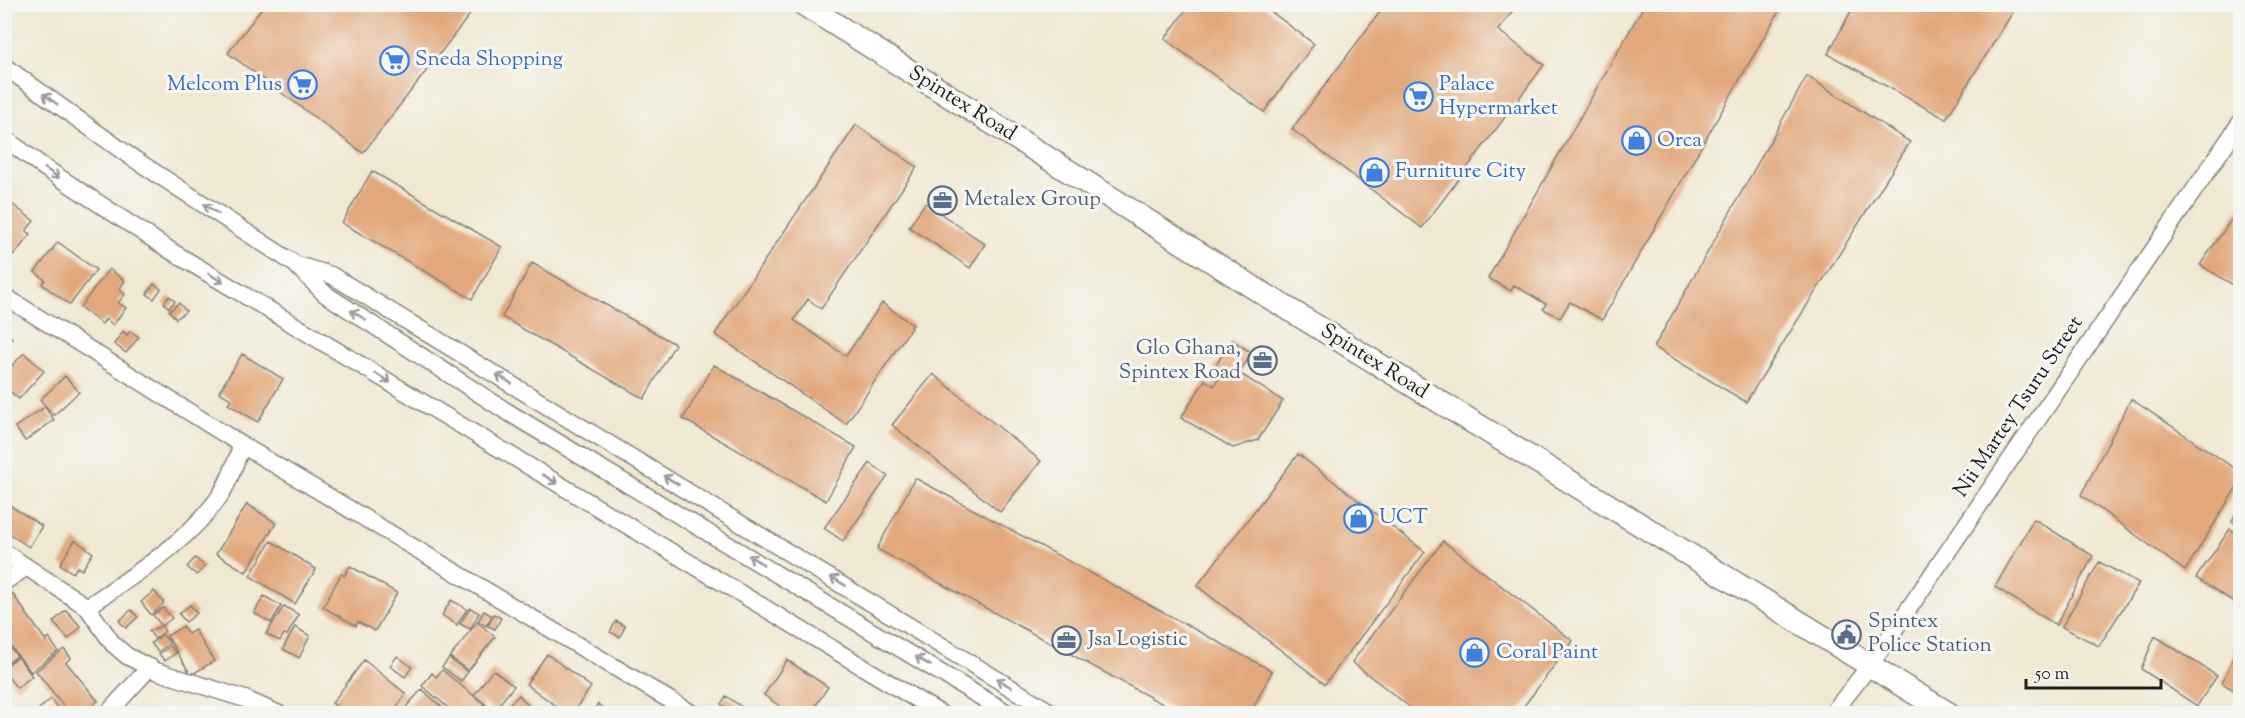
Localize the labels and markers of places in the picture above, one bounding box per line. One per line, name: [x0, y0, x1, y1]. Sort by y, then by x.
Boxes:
supermarket icon: Sneda Shopping: [378, 44, 410, 76]
place label: Sneda Shopping: [415, 45, 563, 75]
supermarket icon: Melcom Plus: [287, 69, 319, 101]
place label: Melcom Plus: [167, 70, 282, 100]
place label: Palace Hypermarket: [1439, 70, 1558, 124]
supermarket icon: Palace Hypermarket: [1402, 81, 1434, 113]
shop icon: Orca: [1620, 125, 1652, 157]
place label: Orca: [1657, 126, 1702, 156]
shop icon: Furniture City: [1358, 156, 1390, 188]
place label: Furniture City: [1395, 157, 1527, 187]
office icon: Metalex Group: [927, 184, 959, 216]
place label: Metalex Group: [964, 185, 1101, 215]
place label: Glo Ghana, Spintex Road: [1119, 334, 1241, 388]
office icon: Glo Ghana, Spintex Road: [1246, 345, 1278, 377]
shop icon: UCT: [1342, 502, 1374, 534]
place label: UCT: [1379, 503, 1428, 533]
place label: Spintex Police Station: [1868, 607, 1992, 661]
public building icon: Spintex Police Station: [1831, 618, 1863, 650]
office icon: Jsa Logistic: [1051, 624, 1083, 656]
place label: Jsa Logistic: [1087, 625, 1188, 655]
shop icon: Coral Paint: [1459, 637, 1491, 669]
place label: Coral Paint: [1496, 638, 1598, 668]

